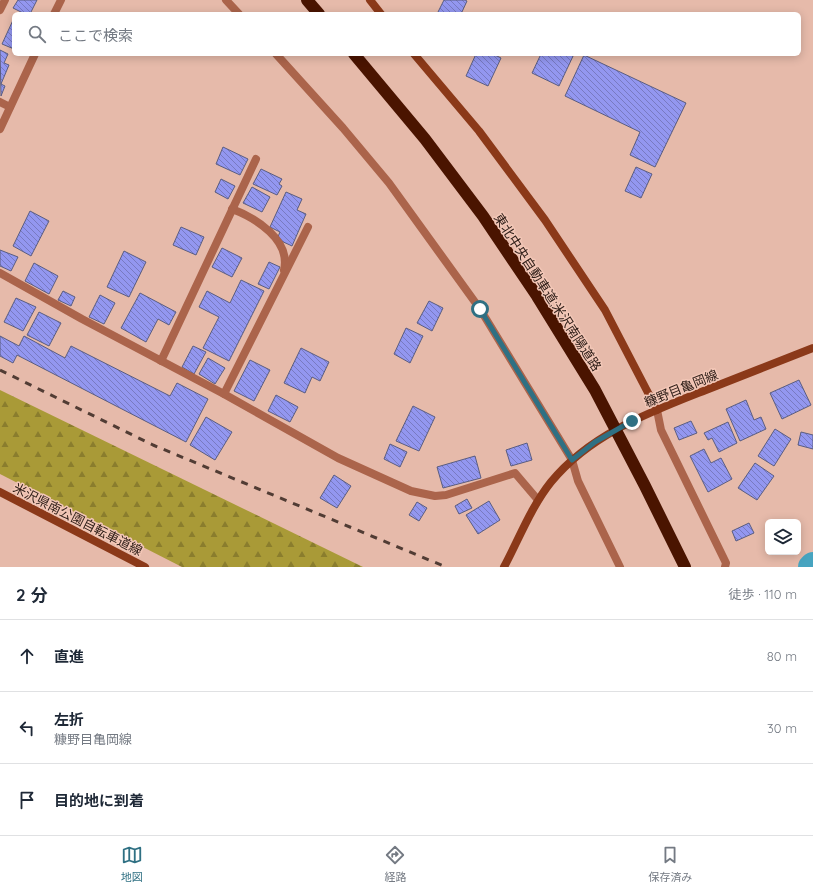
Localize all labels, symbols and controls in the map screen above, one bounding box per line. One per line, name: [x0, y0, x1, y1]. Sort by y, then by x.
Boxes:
search box: [12, 12, 801, 56]
icon: search: [26, 23, 48, 45]
text: ここで検索: [58, 26, 133, 45]
street label: 東北中央自動車道;米沢南陽道路: [491, 210, 605, 374]
route start: [471, 300, 489, 318]
street label: 糠野目亀岡線: [642, 366, 720, 410]
route end: [623, 412, 641, 430]
street label: 米沢県南公園自転車道線: [11, 479, 145, 559]
map controls: [765, 519, 801, 555]
button: layers: [765, 519, 801, 555]
text: 2 分: [16, 584, 47, 605]
text: 徒歩 · 110 m: [729, 586, 797, 602]
icon: ahead: [16, 645, 38, 667]
text: 直進: [54, 647, 84, 666]
text: 80 m: [767, 648, 797, 664]
text: 左折: [54, 710, 84, 729]
icon: left: [16, 717, 38, 739]
text: 30 m: [767, 720, 797, 736]
text: 糠野目亀岡線: [54, 731, 132, 747]
icon: arrive: [16, 789, 38, 811]
text: 目的地に到着: [54, 791, 144, 810]
tab: 地図: [121, 844, 143, 884]
tab: 経路: [384, 844, 406, 884]
tab: 保存済み: [648, 844, 692, 884]

